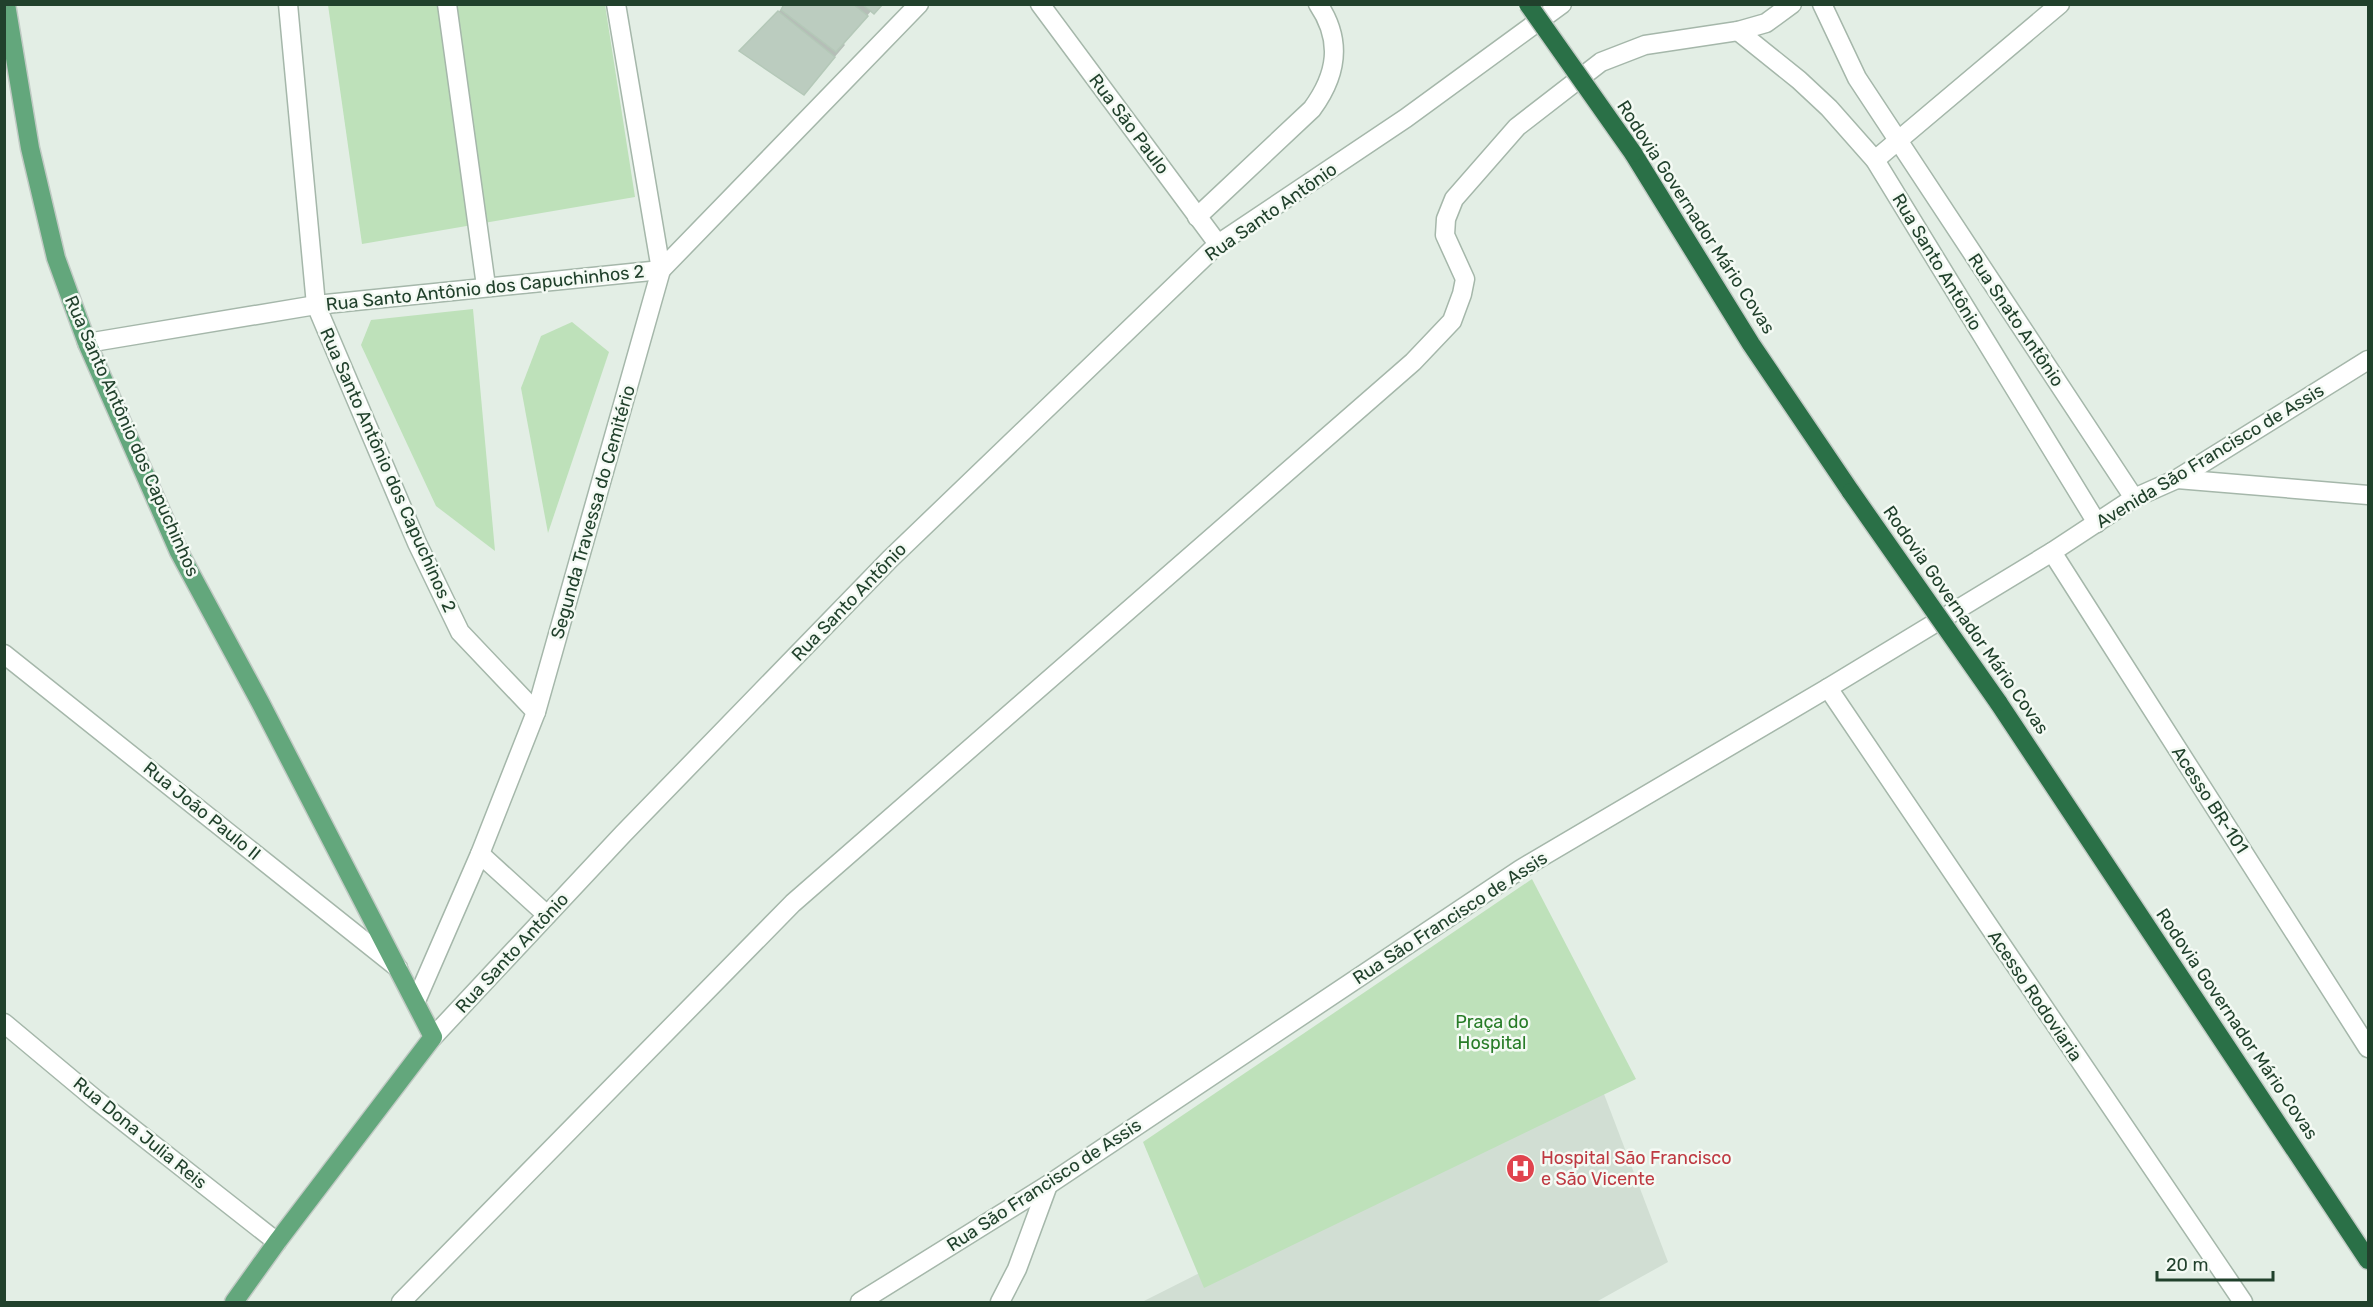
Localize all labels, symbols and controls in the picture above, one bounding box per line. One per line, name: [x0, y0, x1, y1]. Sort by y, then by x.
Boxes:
street label: Rua São Paulo: [1084, 70, 1174, 178]
street label: Rodovia Governador Mário Covas: [1612, 96, 1780, 338]
street label: Rua Santo Antônio: [1201, 158, 1341, 266]
street label: Rua Santo Antônio: [1887, 189, 1987, 335]
street label: Rua Snato Antônio: [1963, 249, 2069, 391]
street label: Rua Santo Antônio dos Capuchinhos 2: [325, 260, 645, 316]
street label: Rua Santo Antônio dos Capuchinhos: [60, 292, 204, 580]
street label: Rua Santo Antônio dos Capuchinos 2: [315, 324, 461, 616]
street label: Avenida São Francisco de Assis: [2092, 379, 2328, 533]
street label: Segunda Travessa do Cemitério: [546, 383, 640, 641]
street label: Rodovia Governador Mário Covas: [1878, 502, 2054, 738]
street label: Rua Santo Antônio: [787, 538, 911, 666]
street label: Acesso BR-101: [2167, 742, 2253, 858]
street label: Rua João Paulo II: [139, 757, 265, 865]
street label: Rua São Francisco de Assis: [1349, 847, 1551, 989]
street label: Rua Santo Antônio: [451, 888, 573, 1018]
street label: Rodovia Governador Mário Covas: [2151, 904, 2323, 1144]
street label: Acesso Rodoviaria: [1983, 926, 2087, 1066]
park label: Praça do Hospital: [1455, 1011, 1529, 1054]
street label: Rua Dona Julia Reis: [69, 1072, 211, 1194]
street label: Rua São Francisco de Assis: [943, 1114, 1145, 1256]
place label: Hospital São Francisco e São Vicente: [1541, 1147, 1732, 1190]
hospital icon: Hospital São Francisco e São Vicente: [1504, 1152, 1536, 1184]
scale bar: [2157, 1244, 2272, 1282]
text: 20 m: [2166, 1254, 2208, 1276]

